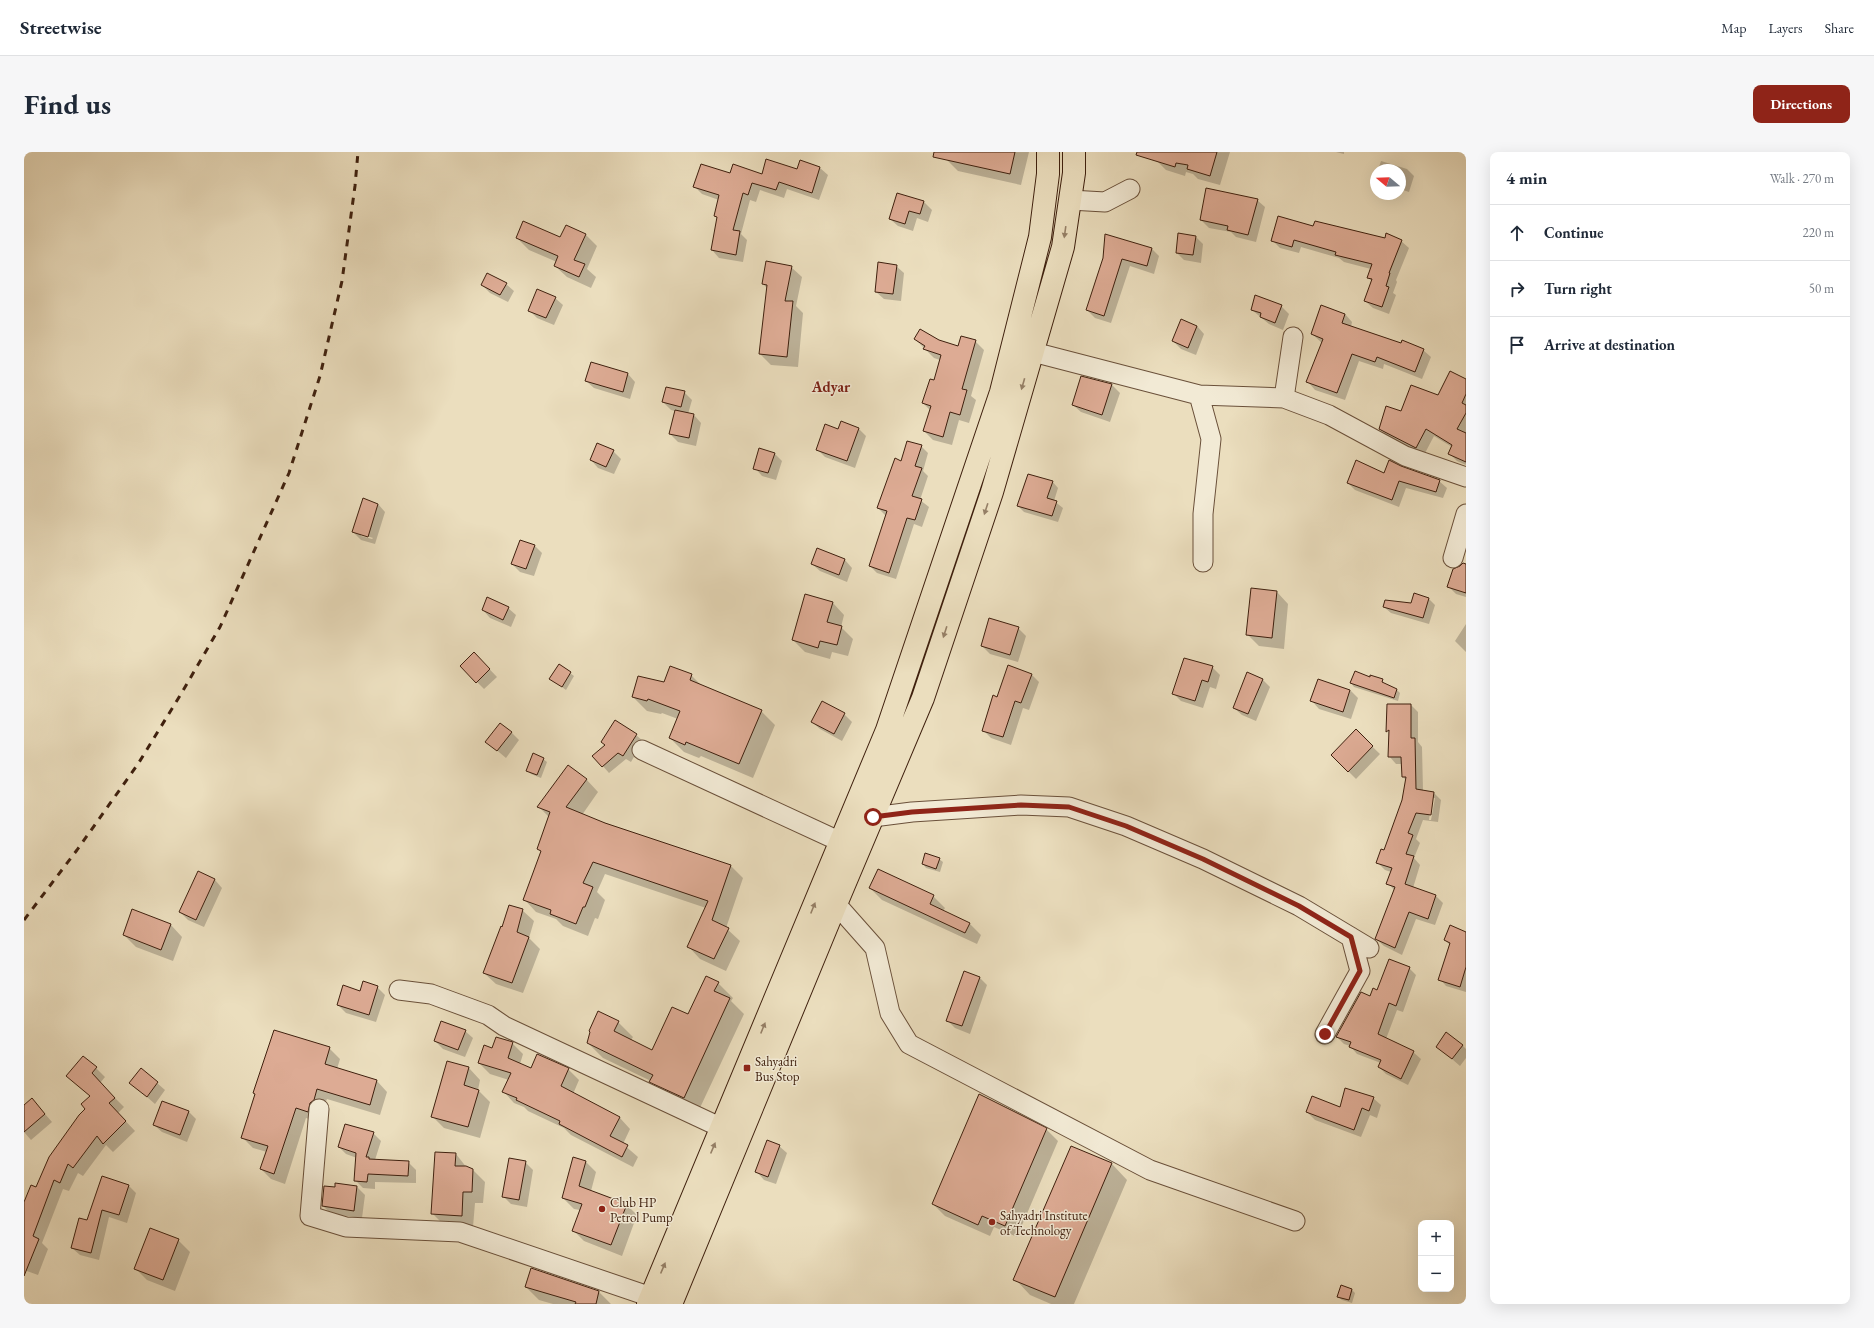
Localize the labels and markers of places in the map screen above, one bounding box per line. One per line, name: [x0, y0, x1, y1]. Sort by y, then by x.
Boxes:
place label: Sahyadri Bus Stop: [755, 1053, 800, 1085]
marker: Sahyadri Bus Stop: [742, 1063, 752, 1073]
place label: Club HP Petrol Pump: [610, 1194, 673, 1226]
marker: Club HP Petrol Pump: [597, 1204, 607, 1214]
place label: Sahyadri Institute of Technology: [1000, 1207, 1088, 1239]
marker: Sahyadri Institute of Technology: [987, 1217, 997, 1227]

